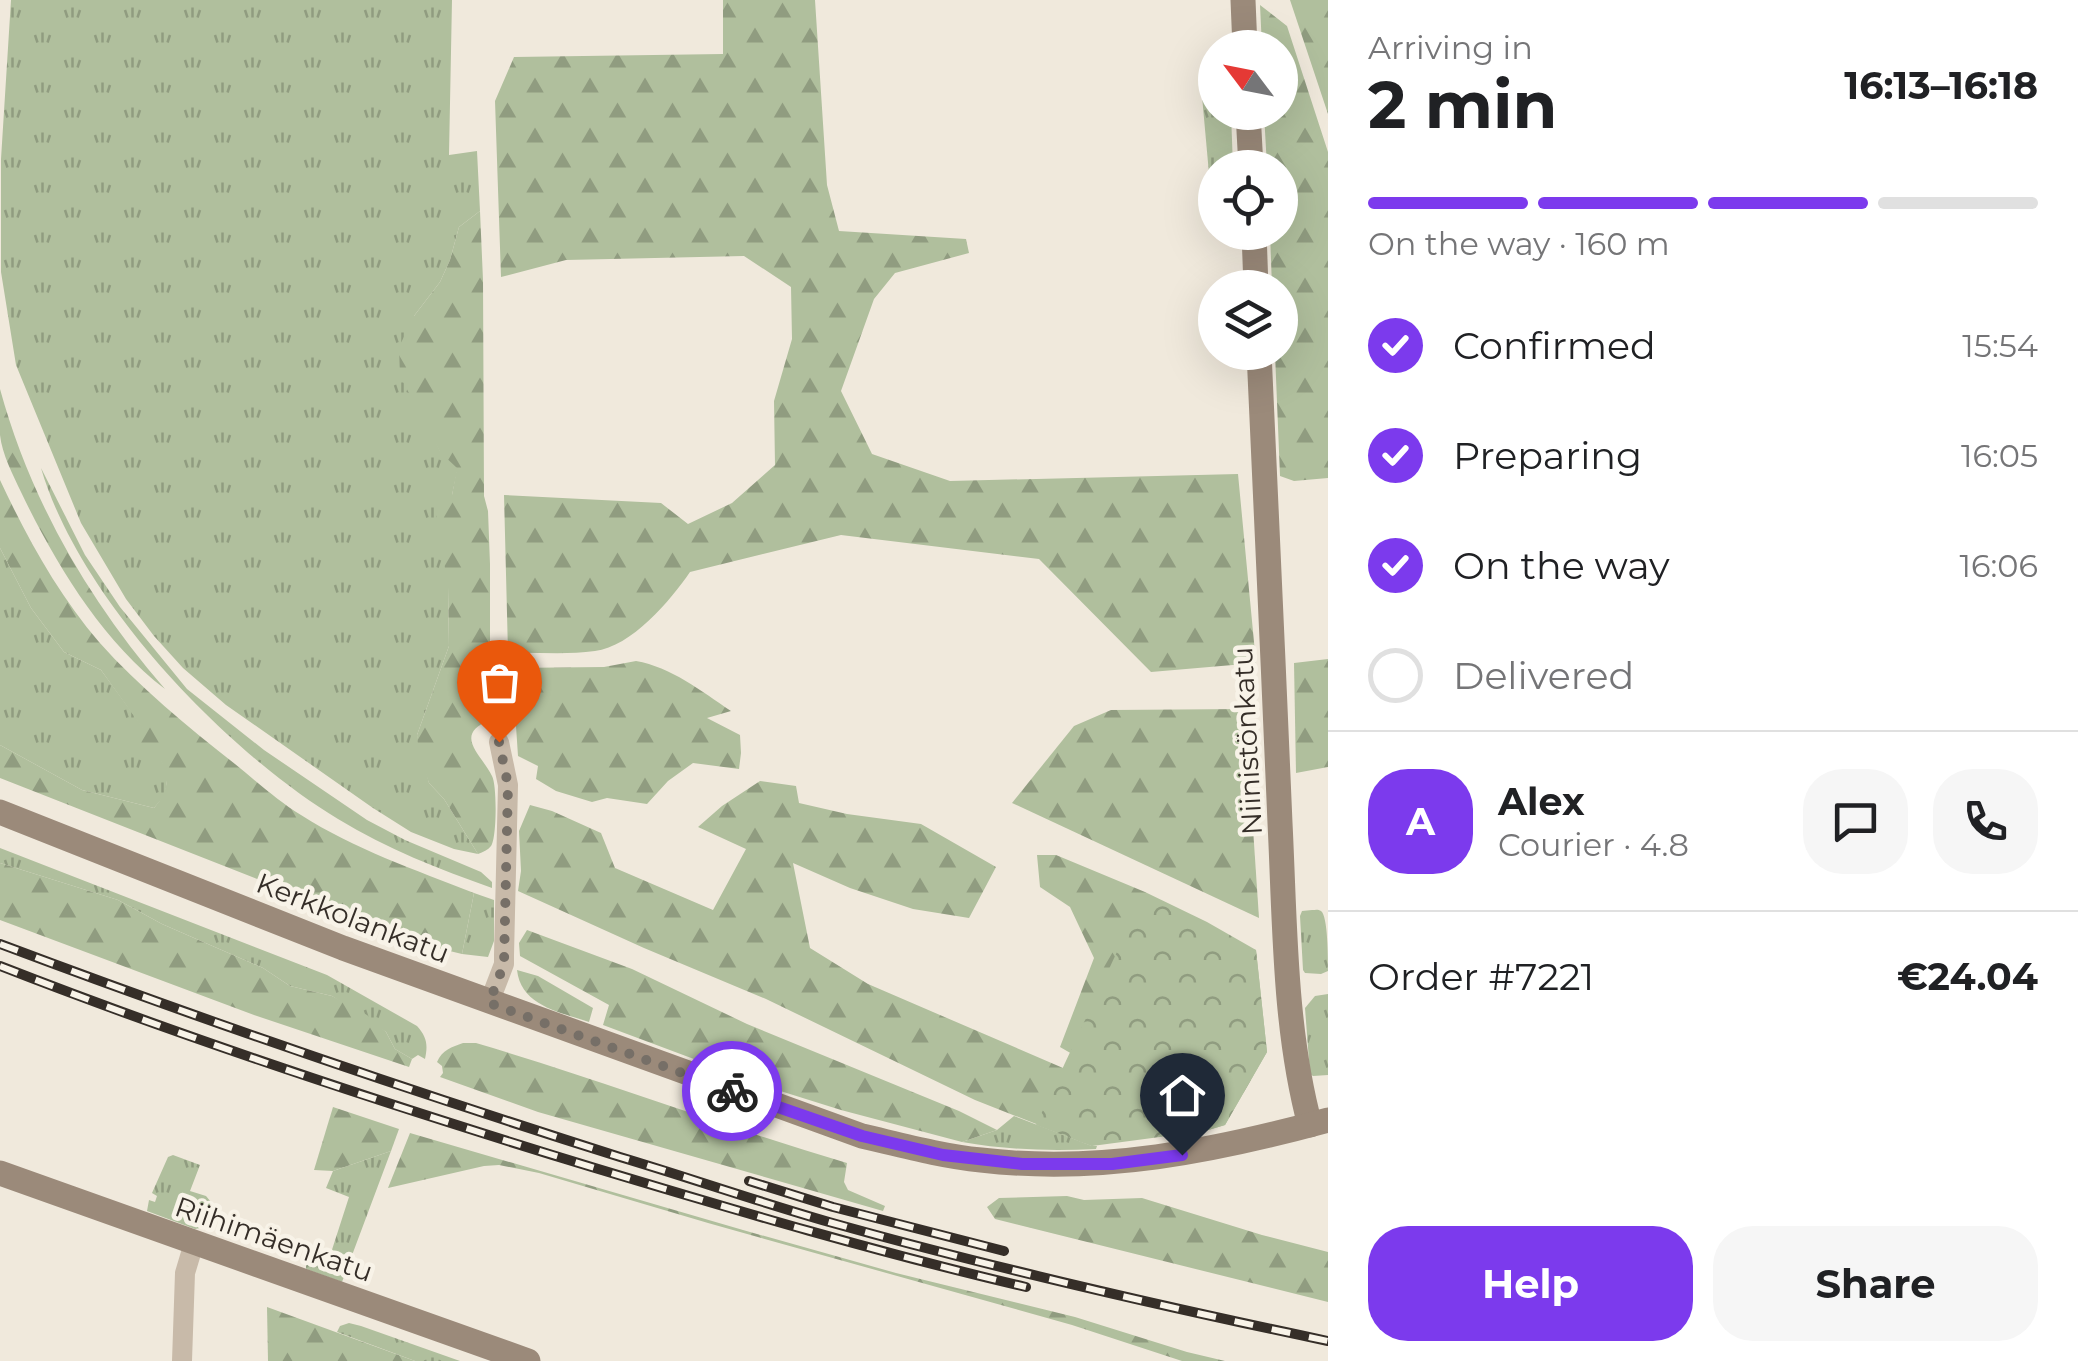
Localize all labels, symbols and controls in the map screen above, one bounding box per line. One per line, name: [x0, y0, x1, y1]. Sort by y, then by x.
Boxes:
text: Arriving in: [1368, 28, 1533, 67]
north arrow: [1198, 30, 1298, 130]
map controls: [1198, 30, 1298, 370]
text: 16:13–16:18: [1844, 62, 2038, 109]
text: 2 min: [1368, 65, 1557, 144]
button: locate: [1198, 150, 1298, 250]
text: On the way · 160 m: [1368, 224, 1670, 263]
button: layers: [1198, 270, 1298, 370]
icon: check: [1368, 318, 1423, 373]
text: Confirmed: [1453, 322, 1656, 369]
text: 15:54: [1962, 326, 2038, 365]
icon: check: [1368, 428, 1423, 483]
text: Preparing: [1453, 432, 1642, 479]
text: 16:05: [1961, 436, 2038, 475]
icon: check: [1368, 538, 1423, 593]
text: On the way: [1453, 542, 1670, 589]
text: 16:06: [1960, 546, 2038, 585]
pin: [457, 640, 542, 743]
street label: Niinistönkatu: [1225, 646, 1269, 836]
text: Delivered: [1453, 652, 1634, 699]
icon: bag: [472, 655, 527, 710]
button: chat: [1803, 769, 1908, 874]
button: phone: [1933, 769, 2038, 874]
text: Alex: [1498, 778, 1585, 825]
text: A: [1406, 798, 1435, 845]
text: Courier · 4.8: [1498, 825, 1689, 864]
street label: Kerkkolankatu: [252, 866, 454, 970]
text: Order #7221: [1368, 953, 1594, 1000]
text: €24.04: [1897, 953, 2038, 1000]
courier: [682, 1041, 782, 1141]
pin: [1140, 1053, 1225, 1156]
icon: bike: [705, 1064, 760, 1119]
icon: home: [1155, 1068, 1210, 1123]
street label: Riihimäenkatu: [171, 1189, 377, 1289]
button: Help: [1368, 1226, 1693, 1341]
button: Share: [1713, 1226, 2038, 1341]

